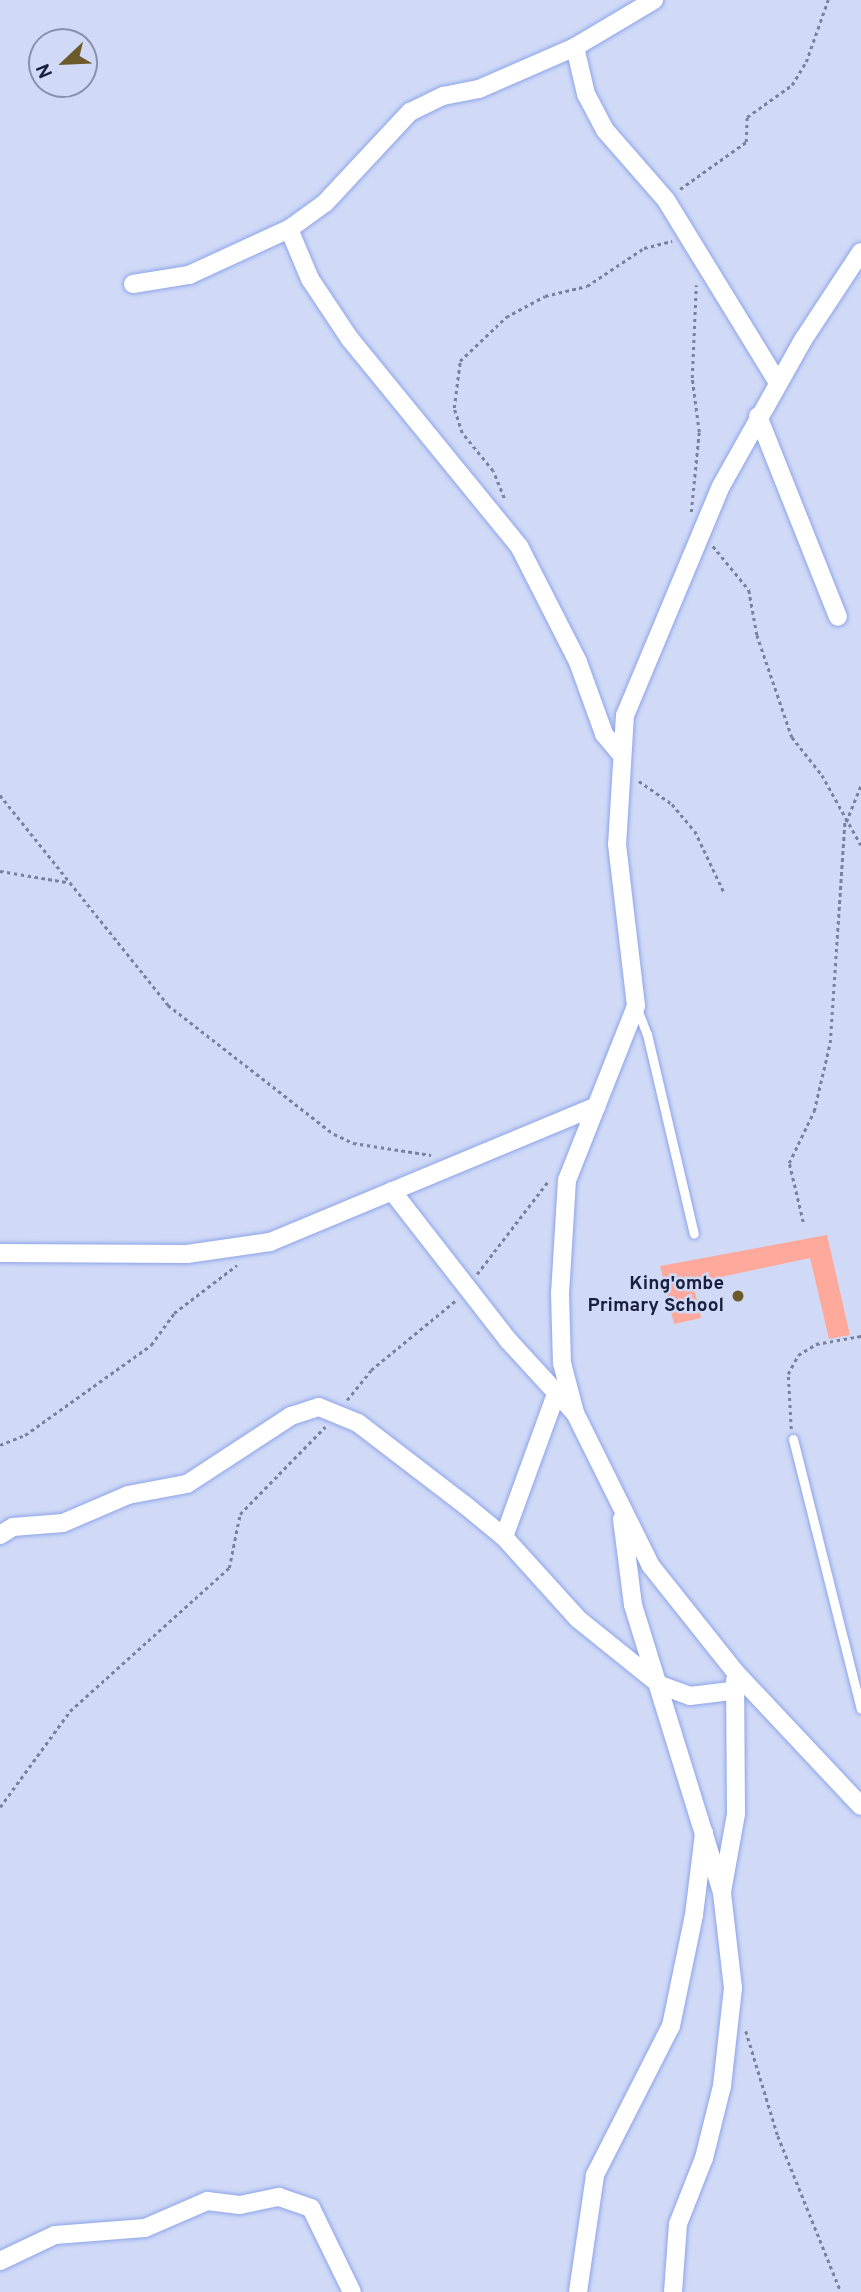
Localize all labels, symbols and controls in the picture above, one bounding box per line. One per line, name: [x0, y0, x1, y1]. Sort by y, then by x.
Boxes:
north arrow: [28, 28, 98, 98]
text: N: [32, 59, 59, 81]
place label: King'ombe Primary School: [588, 1274, 724, 1318]
marker: King'ombe Primary School: [730, 1288, 746, 1304]

